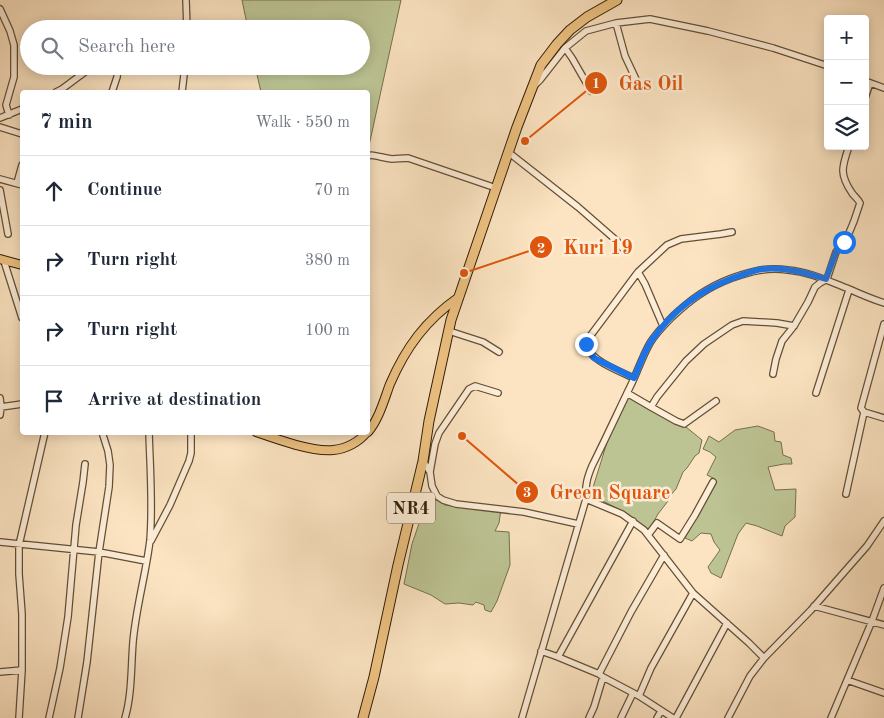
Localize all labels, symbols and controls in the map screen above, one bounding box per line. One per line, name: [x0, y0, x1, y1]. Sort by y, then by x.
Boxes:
map controls: [824, 15, 869, 150]
button: +: [824, 15, 869, 60]
search box: [20, 20, 370, 75]
icon: search: [38, 34, 66, 62]
text: Search here: [78, 38, 175, 57]
button: −: [824, 60, 869, 105]
callout: Gas Oil: [584, 66, 694, 101]
text: Gas Oil: [618, 75, 684, 95]
text: 1: [592, 77, 600, 92]
button: layers: [824, 105, 869, 150]
text: 7 min: [40, 112, 93, 133]
text: Walk · 550 m: [255, 115, 350, 131]
icon: ahead: [40, 177, 68, 205]
text: Continue: [87, 181, 162, 200]
text: 70 m: [314, 183, 350, 199]
callout: Kuri 19: [528, 230, 643, 265]
route start: [833, 231, 856, 254]
text: Kuri 19: [563, 239, 633, 259]
text: 2: [537, 242, 545, 257]
icon: right: [40, 247, 68, 275]
text: Turn right: [87, 251, 177, 270]
text: 380 m: [305, 253, 350, 269]
icon: right: [40, 317, 68, 345]
text: Turn right: [87, 321, 177, 340]
text: 100 m: [305, 323, 350, 339]
route end: [575, 333, 598, 356]
icon: arrive: [40, 387, 68, 415]
text: Arrive at destination: [87, 391, 261, 410]
callout: Green Square: [515, 474, 681, 509]
text: Green Square: [550, 484, 670, 504]
text: 3: [523, 486, 531, 501]
road number: NR4: [387, 492, 435, 524]

